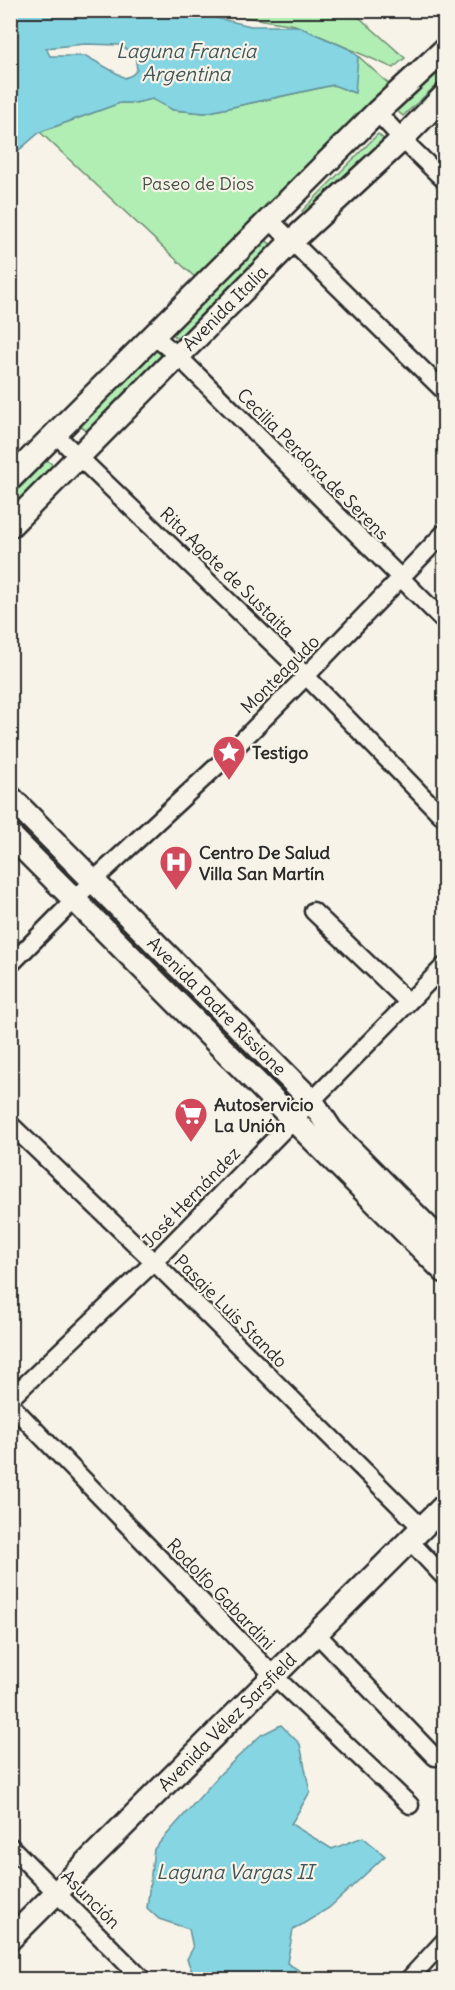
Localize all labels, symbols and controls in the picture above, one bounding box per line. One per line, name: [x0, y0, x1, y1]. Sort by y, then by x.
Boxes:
water label: Laguna Francia Argentina: [116, 38, 258, 86]
park label: Paseo de Dios: [142, 172, 254, 195]
street label: Avenida Italia: [177, 260, 273, 356]
street label: Cecilia Perdora de Serens: [232, 383, 394, 545]
street label: Rita Agote de Sustaita: [155, 502, 299, 642]
street label: Monteagudo: [236, 630, 324, 718]
place icon: Testigo: [211, 734, 247, 781]
place label: Testigo: [252, 741, 308, 764]
place label: Centro De Salud Villa San Martín: [199, 841, 330, 885]
hospital icon: Centro De Salud Villa San Martín: [158, 844, 194, 891]
street label: Avenida Padre Rissione: [143, 932, 291, 1080]
place label: Autoservicio La Unión: [214, 1093, 314, 1137]
supermarket icon: Autoservicio La Unión: [173, 1096, 209, 1143]
street label: José Hernández: [137, 1142, 245, 1252]
street label: Pasaje Luis Stando: [170, 1250, 292, 1372]
street label: Rodolfo Gabardini: [162, 1534, 280, 1654]
street label: Avenida Vélez Sarsfield: [153, 1648, 301, 1796]
water label: Laguna Vargas II: [156, 1859, 317, 1884]
street label: Asunción: [57, 1865, 125, 1933]

